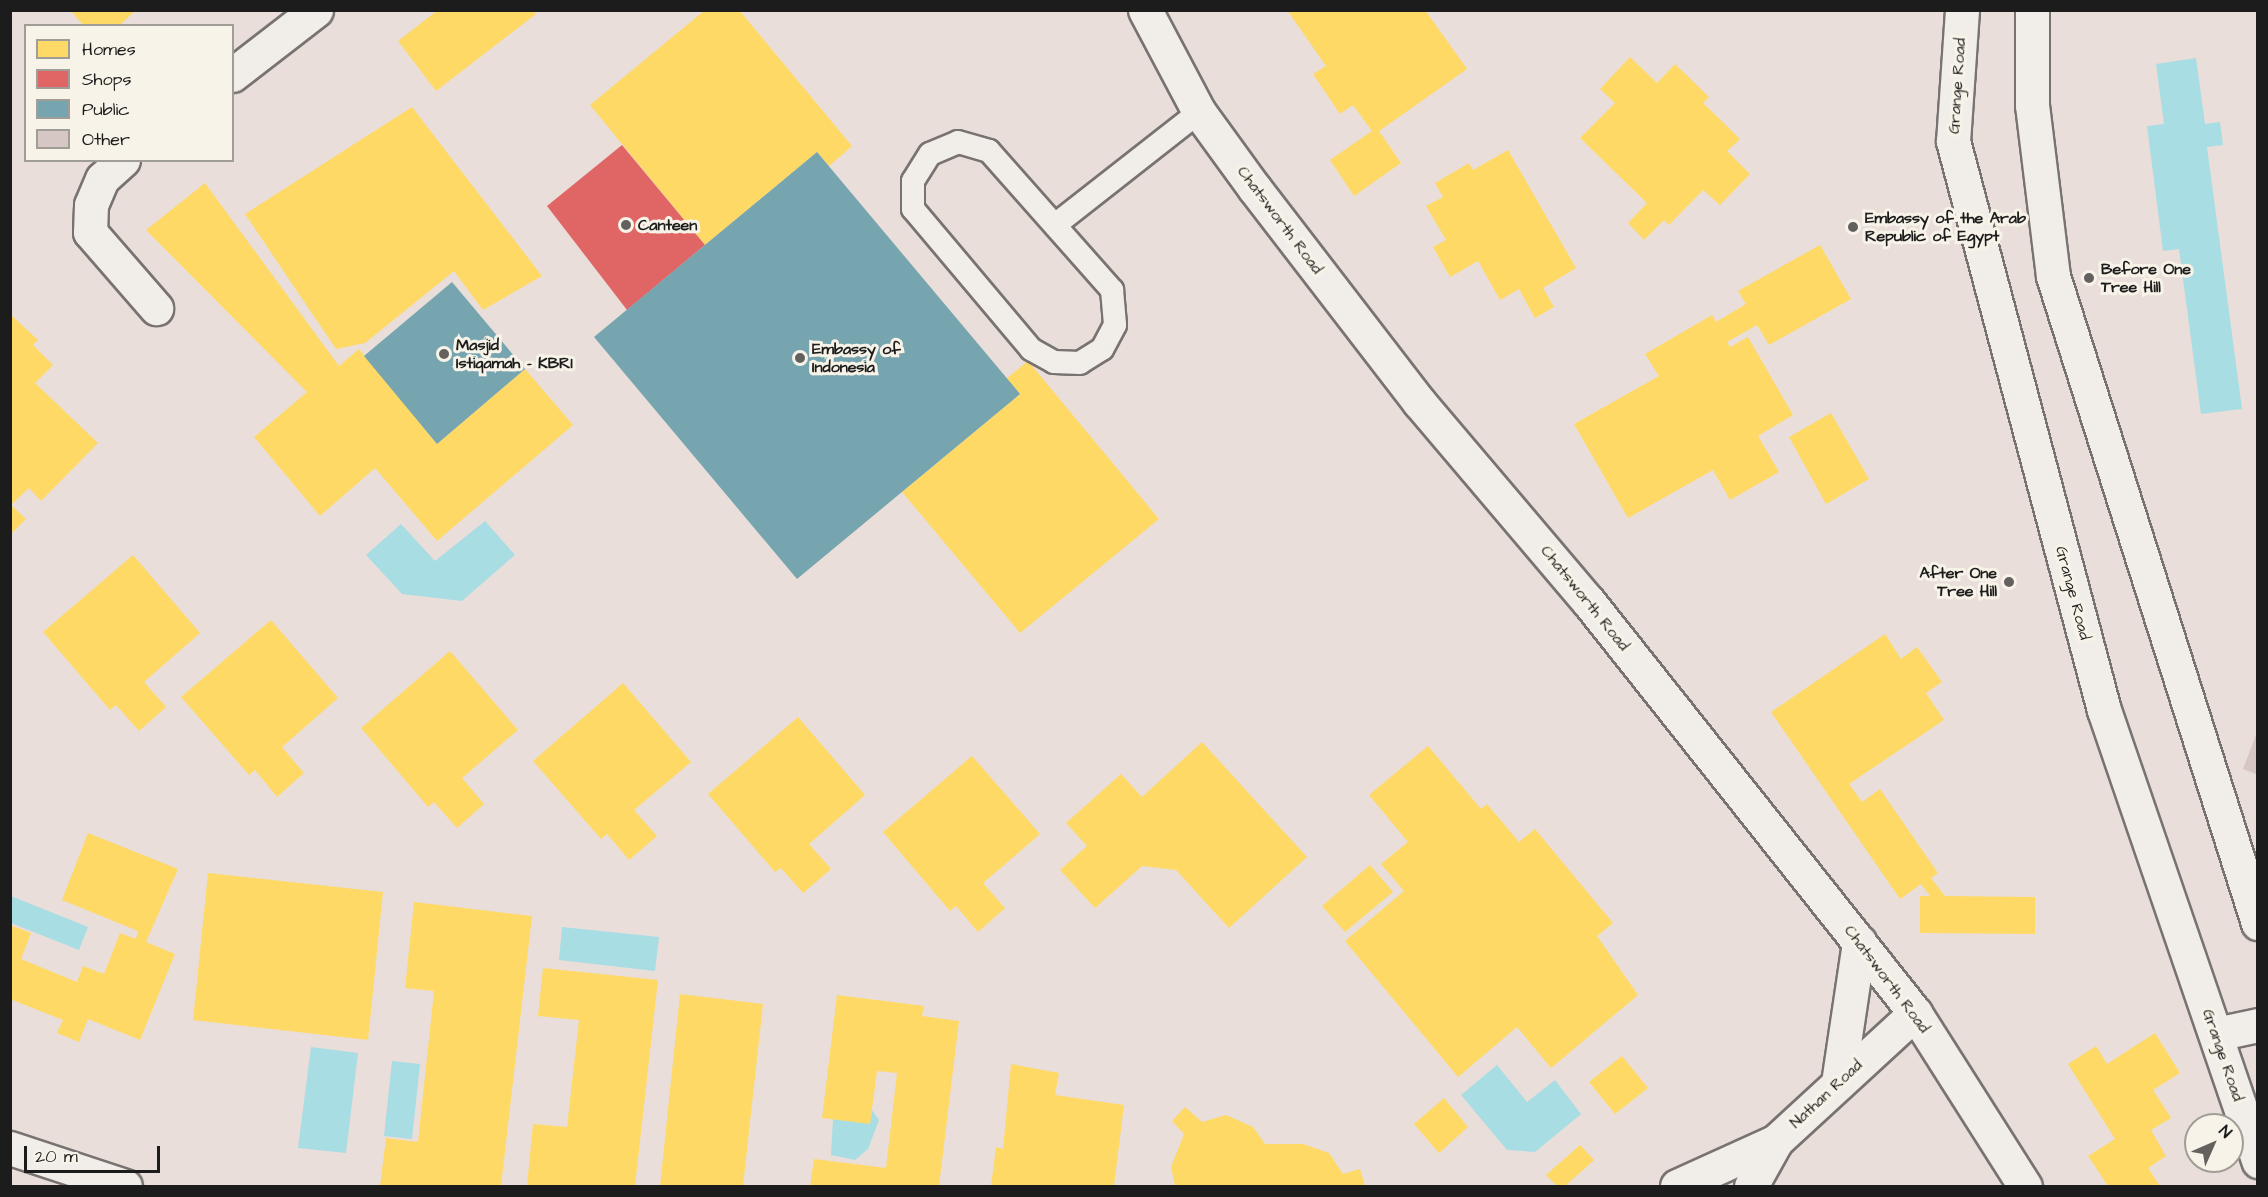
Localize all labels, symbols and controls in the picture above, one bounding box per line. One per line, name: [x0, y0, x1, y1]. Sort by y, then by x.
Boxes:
legend: [24, 24, 234, 162]
text: Homes: [82, 37, 136, 62]
street label: Grange Road: [1944, 37, 1970, 135]
text: Shops: [82, 67, 132, 92]
text: Public: [82, 97, 130, 122]
text: Other: [82, 127, 130, 152]
street label: Chatsworth Road: [1233, 162, 1327, 278]
place label: Embassy of the Arab Republic of Egypt: [1865, 208, 2026, 246]
place label: Canteen: [638, 215, 697, 235]
marker: Canteen: [619, 218, 633, 232]
marker: Embassy of the Arab Republic of Egypt: [1846, 220, 1860, 234]
place label: Before One Tree Hill: [2101, 259, 2191, 297]
marker: Before One Tree Hill: [2082, 271, 2096, 285]
place label: Masjid Istiqamah - KBRI: [456, 335, 573, 373]
place label: Embassy of Indonesia: [812, 339, 901, 377]
marker: Masjid Istiqamah - KBRI: [437, 347, 451, 361]
marker: Embassy of Indonesia: [793, 351, 807, 365]
street label: Chatsworth Road: [1537, 541, 1633, 655]
street label: Grange Road: [2051, 544, 2095, 642]
place label: After One Tree Hill: [1920, 563, 1997, 601]
marker: After One Tree Hill: [2002, 575, 2016, 589]
street label: Chatsworth Road: [1840, 921, 1934, 1037]
street label: Grange Road: [2198, 1006, 2248, 1104]
street label: Nathan Road: [1786, 1056, 1866, 1132]
north arrow: [2184, 1113, 2244, 1173]
text: N: [2214, 1120, 2237, 1143]
scale bar: [27, 1134, 164, 1172]
text: 20 m: [35, 1144, 78, 1169]

